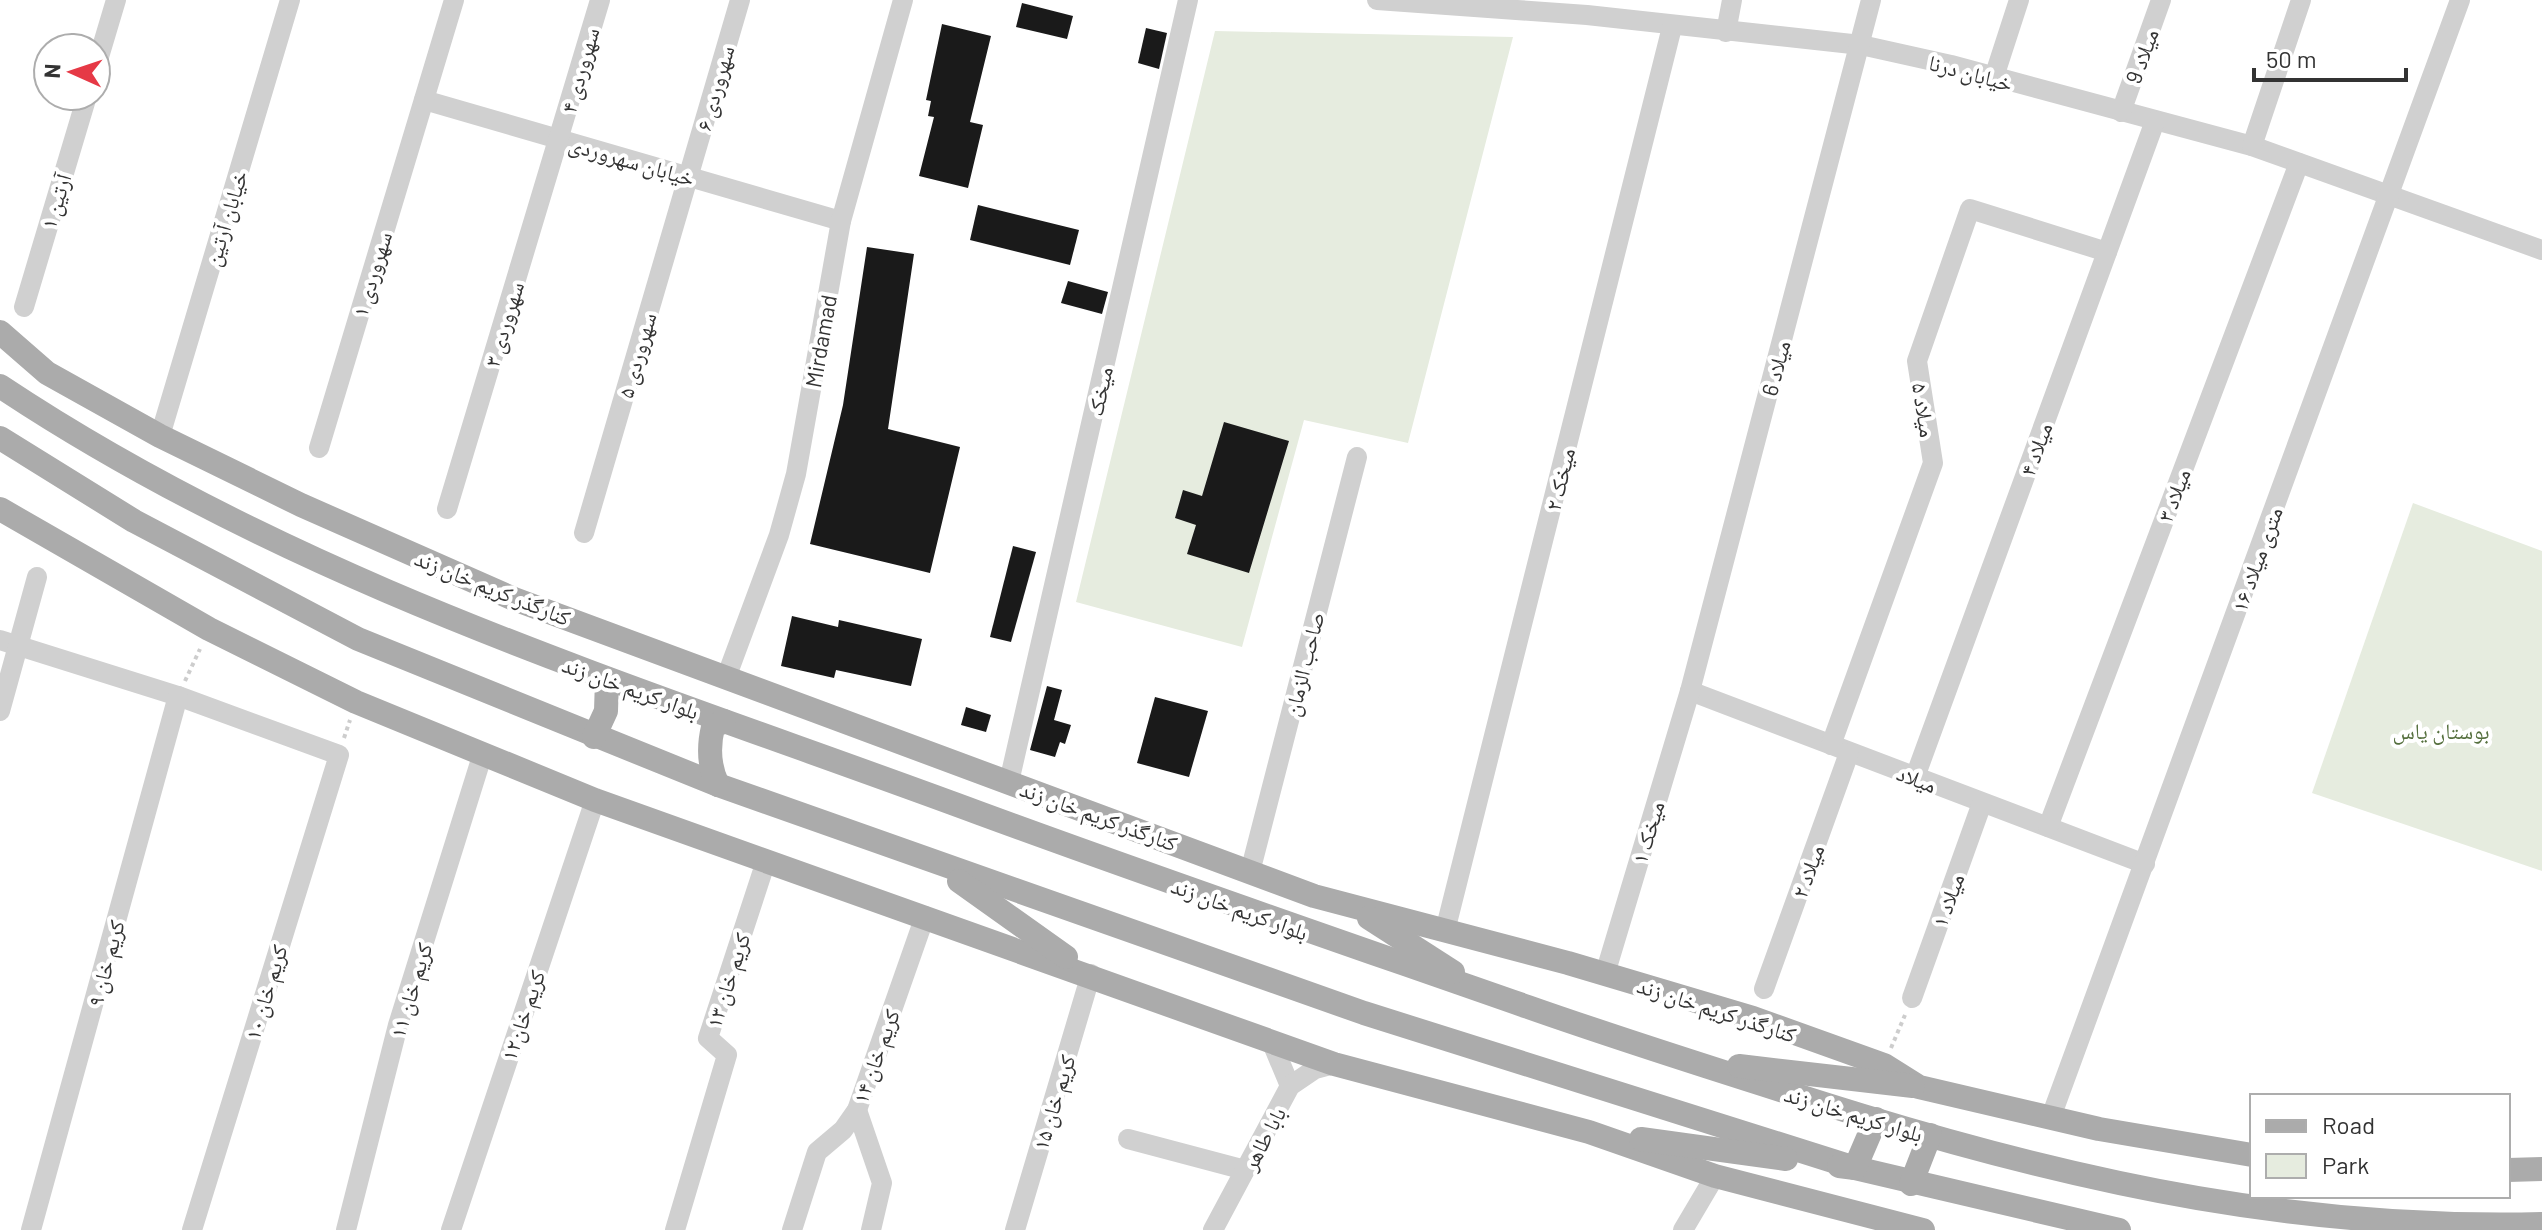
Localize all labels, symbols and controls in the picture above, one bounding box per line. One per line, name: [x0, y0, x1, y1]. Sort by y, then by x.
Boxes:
street label: سهروردی ۴: [554, 24, 605, 116]
street label: میلاد 9: [2119, 25, 2163, 87]
north arrow: [32, 32, 112, 112]
scale bar: [2254, 32, 2406, 82]
street label: سهروردی ۶: [689, 42, 740, 134]
text: 50 m: [2266, 44, 2317, 73]
street label: خیابان درنا: [1926, 48, 2016, 98]
text: N: [38, 63, 64, 79]
street label: خیابان سهروردی: [566, 130, 698, 192]
street label: خیابان آرتین: [198, 167, 254, 269]
street label: آرتین ۱: [34, 170, 78, 232]
street label: سهروردی ۱: [346, 228, 398, 320]
street label: سهروردی ۳: [478, 278, 530, 370]
street label: Mirdamad: [799, 292, 841, 390]
street label: سهروردی ۵: [611, 309, 662, 401]
street label: میلاد 6: [1755, 337, 1795, 399]
street label: میخک: [1081, 364, 1118, 418]
street label: میلاد ۵: [1908, 381, 1942, 439]
street label: میلاد ۴: [2013, 419, 2057, 479]
street label: میخک ۲: [1539, 445, 1580, 513]
street label: میلاد ۳: [2151, 465, 2195, 525]
street label: ۱۶ متری میلاد: [2225, 503, 2289, 616]
street label: کنارگذر کریم خان زند: [410, 544, 575, 633]
street label: صاحب الزمان: [1278, 609, 1330, 719]
street label: بلوار کریم خان زند: [558, 650, 703, 727]
park label: بوستان یاس: [2393, 717, 2490, 745]
street label: میلاد: [1893, 759, 1941, 798]
street label: کنارگذر کریم خان زند: [1016, 774, 1181, 858]
street label: میخک ۱: [1625, 798, 1669, 866]
street label: میلاد ۲: [1785, 841, 1829, 901]
street label: میلاد ۱: [1925, 870, 1969, 930]
street label: بلوار کریم خان زند: [1167, 871, 1312, 948]
street label: کریم خان ۹: [81, 917, 132, 1010]
street label: کریم خان ۱۳: [699, 929, 757, 1032]
street label: کریم خان ۱۱: [383, 939, 440, 1042]
street label: کریم خان ۱۰: [238, 941, 295, 1044]
street label: کریم خان۱۲: [494, 966, 552, 1065]
street label: کنارگذر کریم خان زند: [1633, 971, 1800, 1050]
street label: کریم خان ۱۴: [846, 1005, 907, 1108]
street label: کریم خان ۱۵: [1026, 1051, 1083, 1154]
street label: بلوار کریم خان زند: [1781, 1080, 1926, 1149]
legend: [2250, 1094, 2510, 1198]
street label: بابا طاهر: [1235, 1102, 1291, 1175]
text: Road: [2322, 1110, 2375, 1139]
text: Park: [2322, 1150, 2369, 1179]

